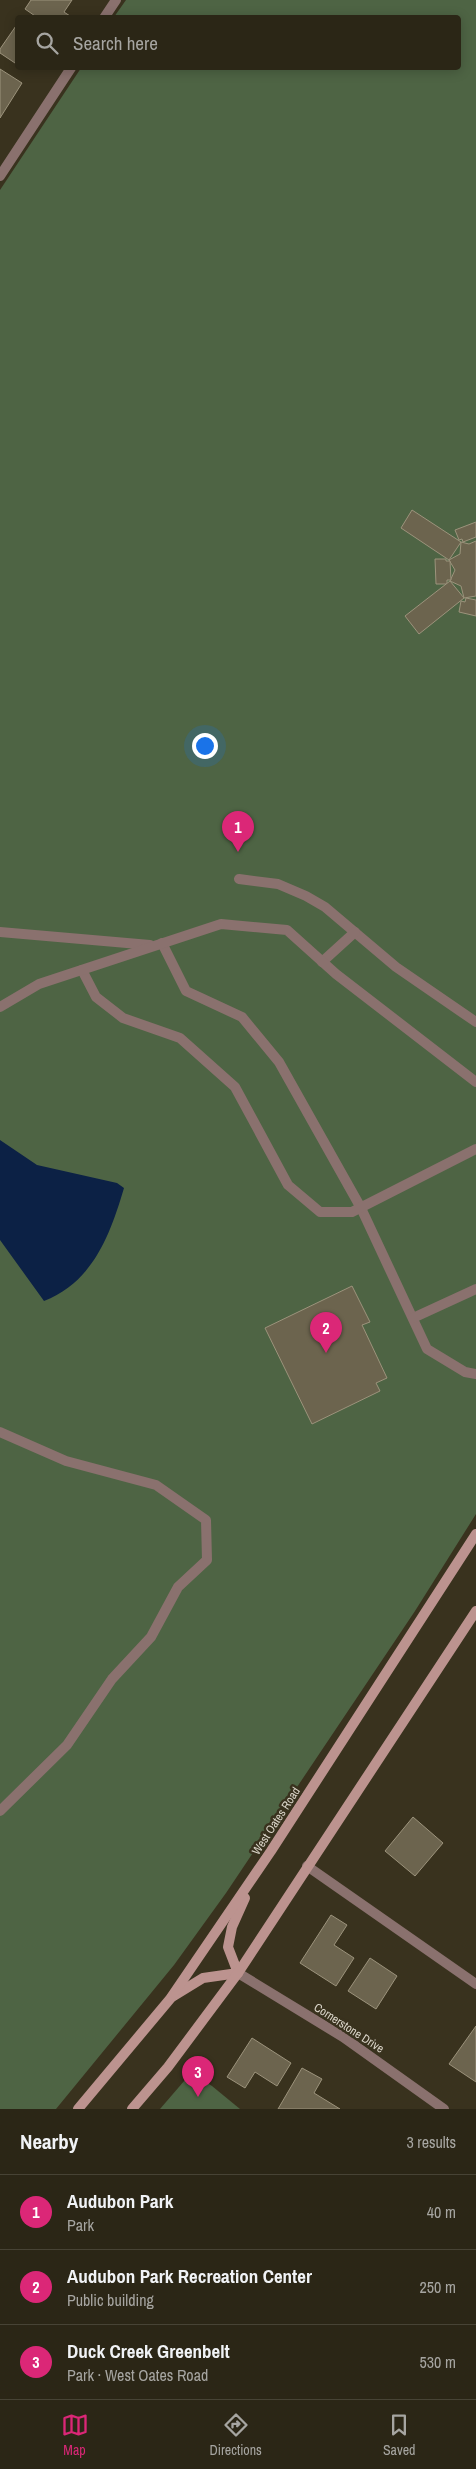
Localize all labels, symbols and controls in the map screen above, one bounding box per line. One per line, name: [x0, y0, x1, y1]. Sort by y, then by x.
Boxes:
search box: [15, 15, 461, 70]
icon: search: [33, 29, 61, 57]
text: Search here: [73, 30, 158, 56]
your location: [192, 733, 218, 759]
pin: 1: [222, 811, 254, 852]
pin: 2: [310, 1312, 342, 1353]
street label: West Oates Road: [248, 1784, 304, 1858]
street label: Cornerstone Drive: [311, 1999, 387, 2057]
pin: 3: [182, 2056, 214, 2097]
text: Nearby: [20, 2127, 78, 2156]
text: 3 results: [406, 2131, 456, 2153]
text: Audubon Park: [67, 2188, 173, 2214]
text: 1: [32, 2201, 40, 2223]
text: 40 m: [427, 2201, 456, 2223]
text: Park: [67, 2214, 94, 2236]
text: Audubon Park Recreation Center: [67, 2263, 312, 2289]
text: 2: [32, 2276, 40, 2298]
text: 250 m: [420, 2276, 456, 2298]
text: Public building: [67, 2289, 154, 2311]
text: Duck Creek Greenbelt: [67, 2338, 230, 2364]
text: 3: [32, 2351, 40, 2373]
text: 530 m: [420, 2351, 456, 2373]
text: Park · West Oates Road: [67, 2364, 208, 2386]
tab: Map: [61, 2411, 89, 2459]
tab: Directions: [210, 2411, 262, 2459]
tab: Saved: [383, 2411, 415, 2459]

